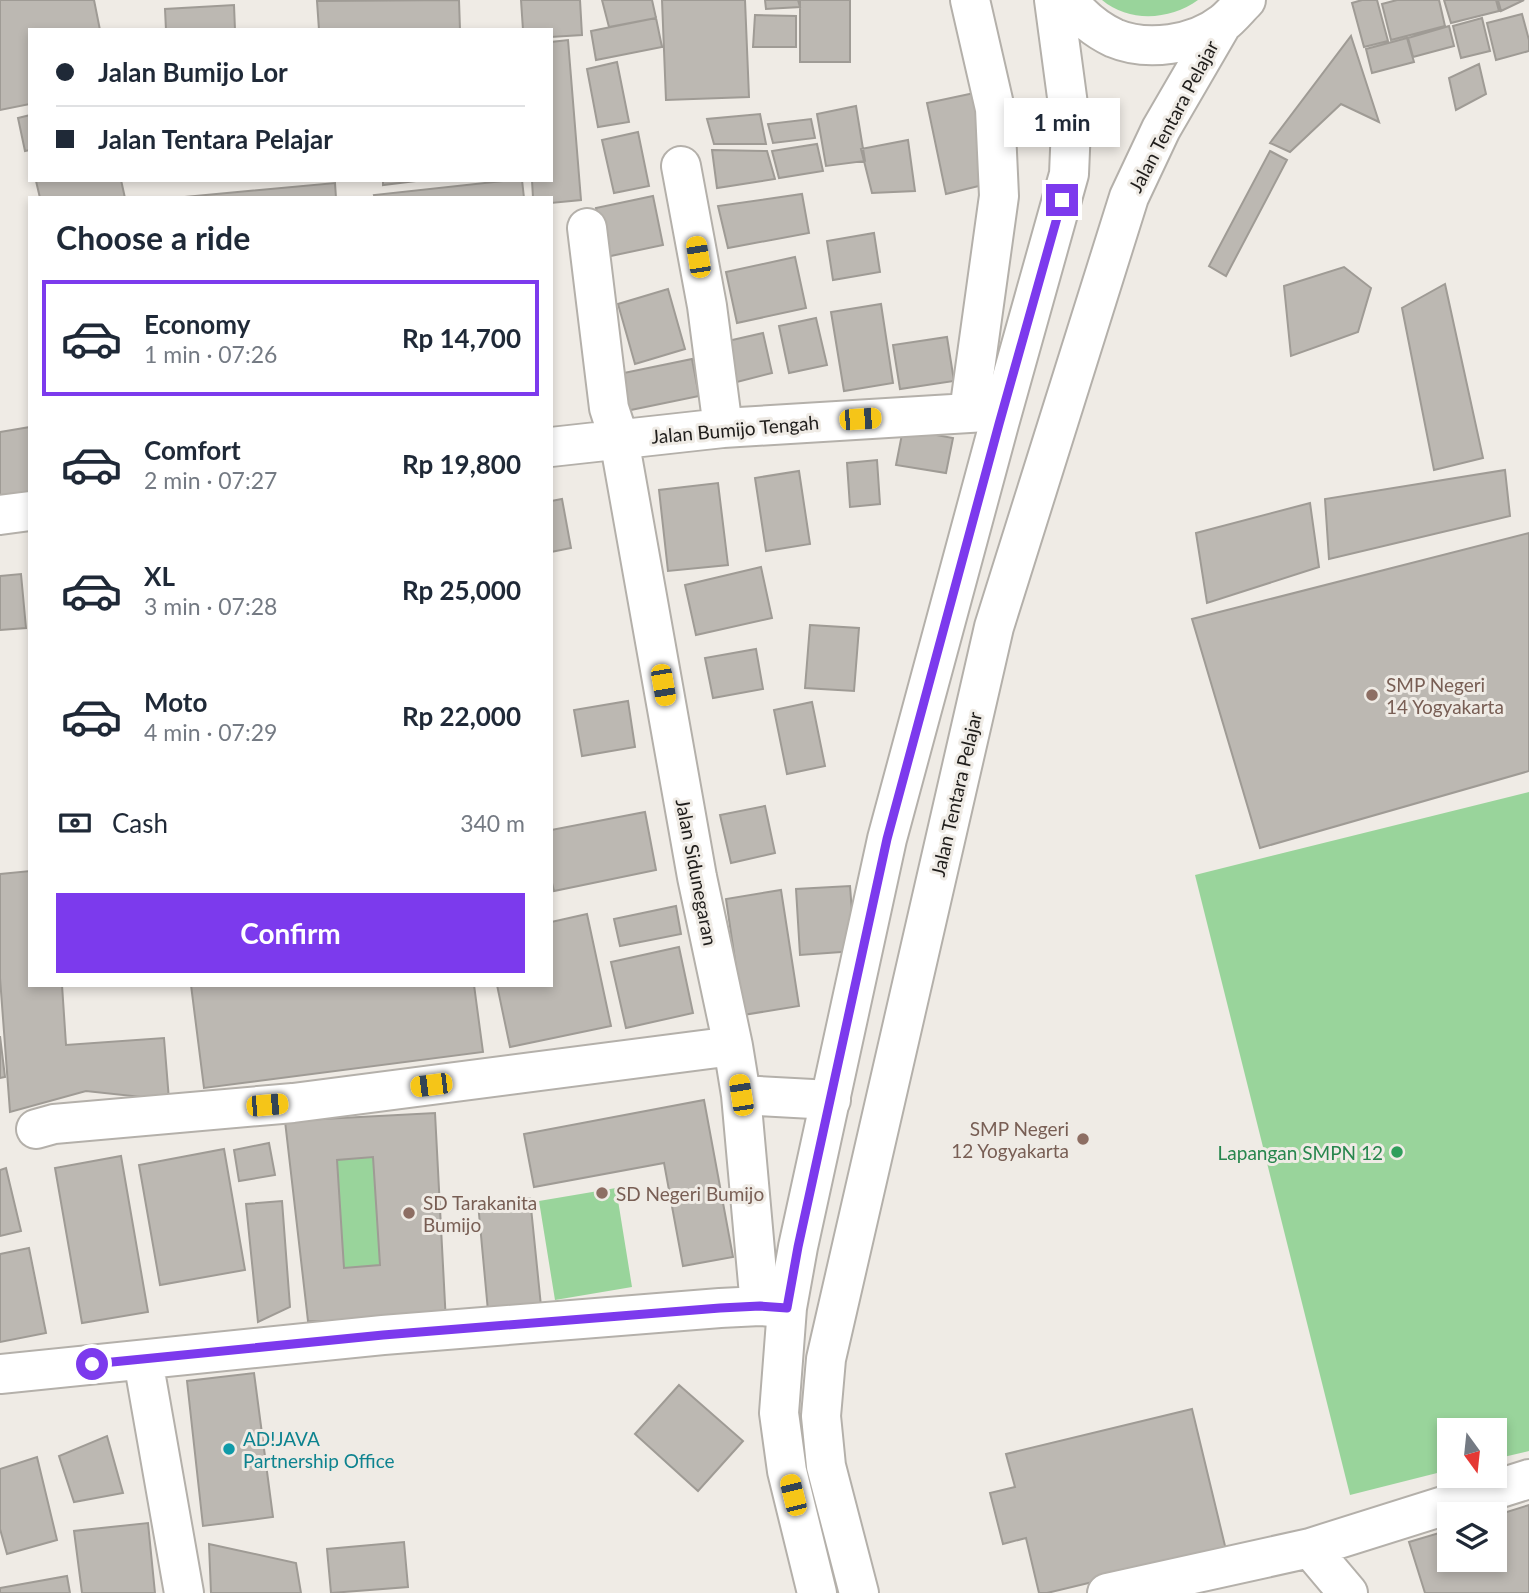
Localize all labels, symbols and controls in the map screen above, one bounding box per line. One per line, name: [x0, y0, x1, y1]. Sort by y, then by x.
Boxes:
street label: Jalan Tentara Pelajar: [1123, 36, 1223, 196]
text: Jalan Bumijo Lor: [98, 56, 288, 88]
callout: 1 min: [1004, 99, 1120, 148]
text: 1 min: [1033, 108, 1091, 136]
text: Jalan Tentara Pelajar: [98, 123, 333, 155]
route end: [1046, 184, 1078, 216]
text: Choose a ride: [56, 218, 250, 257]
car: [685, 235, 712, 279]
icon: car: [60, 307, 123, 370]
text: Economy: [144, 308, 250, 340]
text: Rp 14,700: [402, 322, 521, 354]
text: 1 min · 07:26: [144, 340, 277, 368]
car: [839, 407, 882, 431]
street label: Jalan Bumijo Tengah: [650, 410, 820, 448]
icon: car: [60, 433, 123, 496]
text: Comfort: [144, 434, 241, 466]
text: Rp 19,800: [402, 448, 521, 480]
text: 2 min · 07:27: [144, 466, 277, 494]
icon: car: [60, 559, 123, 622]
text: XL: [144, 560, 175, 592]
text: Rp 25,000: [402, 574, 521, 606]
text: 3 min · 07:28: [144, 592, 277, 620]
car: [650, 662, 677, 708]
place label: SMP Negeri 14 Yogyakarta: [1386, 673, 1504, 718]
icon: car: [60, 685, 123, 748]
text: Moto: [144, 686, 207, 718]
marker: SMP Negeri 14 Yogyakarta: [1364, 687, 1380, 703]
text: Rp 22,000: [402, 700, 521, 732]
street label: Jalan Tentara Pelajar: [926, 709, 986, 879]
text: 4 min · 07:29: [144, 718, 277, 746]
street label: Jalan Sidunegaran: [671, 797, 723, 947]
icon: cash: [56, 804, 94, 842]
text: Cash: [112, 807, 168, 839]
text: 340 m: [460, 809, 525, 837]
button: Confirm: [56, 893, 525, 973]
car: [409, 1072, 454, 1098]
car: [728, 1073, 755, 1117]
car: [246, 1093, 289, 1117]
place label: SMP Negeri 12 Yogyakarta: [951, 1117, 1069, 1162]
marker: SMP Negeri 12 Yogyakarta: [1075, 1131, 1091, 1147]
place label: Lapangan SMPN 12: [1218, 1141, 1383, 1164]
marker: Lapangan SMPN 12: [1389, 1144, 1405, 1160]
place label: SD Negeri Bumijo: [616, 1182, 764, 1205]
marker: SD Negeri Bumijo: [594, 1185, 610, 1201]
place label: SD Tarakanita Bumijo: [423, 1191, 537, 1236]
marker: SD Tarakanita Bumijo: [401, 1205, 417, 1221]
route start: [76, 1348, 108, 1380]
north arrow: [1437, 1418, 1507, 1488]
map controls: [1437, 1418, 1507, 1572]
place label: AD!JAVA Partnership Office: [243, 1427, 395, 1472]
marker: AD!JAVA Partnership Office: [221, 1441, 237, 1457]
car: [778, 1472, 809, 1518]
button: layers: [1437, 1502, 1507, 1572]

